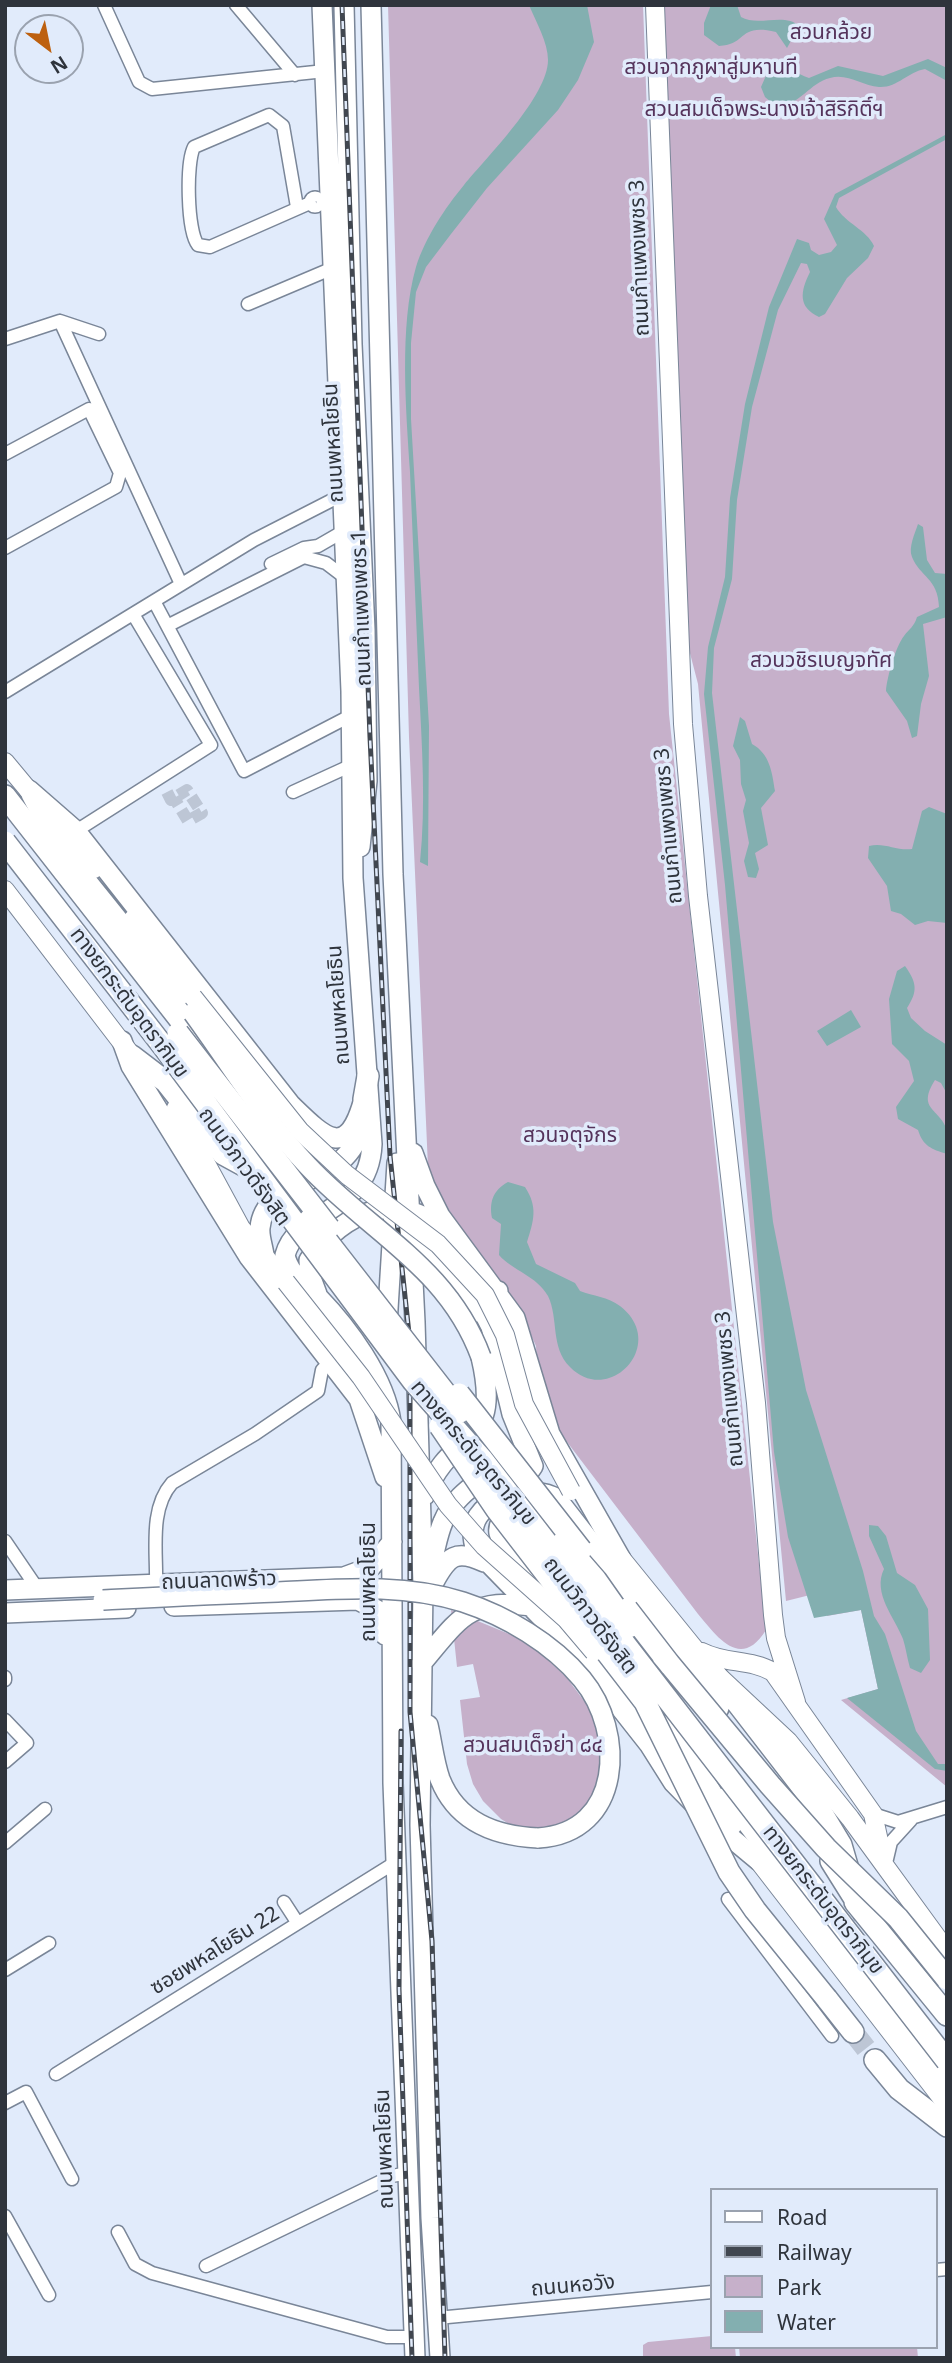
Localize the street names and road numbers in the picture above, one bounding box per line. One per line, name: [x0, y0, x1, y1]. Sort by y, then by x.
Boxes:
street label: ถนนกำแพงเพชร 3: [625, 179, 655, 337]
street label: ถนนพหลโยธิน: [318, 382, 350, 504]
street label: ถนนกำแพงเพชร 1: [347, 529, 377, 687]
street label: ถนนกำแพงเพชร 3: [650, 747, 688, 905]
street label: ทางยกระดับอุตราภิมุข: [64, 923, 194, 1083]
street label: ถนนพหลโยธิน: [322, 944, 356, 1066]
street label: ถนนวิภาวดีรังสิต: [193, 1103, 295, 1231]
street label: ถนนกำแพงเพชร 3: [711, 1310, 749, 1468]
street label: ทางยกระดับอุตราภิมุข: [405, 1375, 541, 1531]
street label: ถนนพหลโยธิน: [356, 1522, 382, 1642]
street label: ถนนวิภาวดีรังสิต: [538, 1552, 642, 1680]
street label: ถนนลาดพร้าว: [161, 1566, 277, 1596]
street label: ทางยกระดับอุตราภิมุข: [757, 1821, 889, 1979]
street label: ซอยพหลโยธิน 22: [146, 1901, 284, 2001]
street label: ถนนพหลโยธิน: [370, 2089, 400, 2209]
street label: ถนนหอวัง: [530, 2270, 616, 2302]

